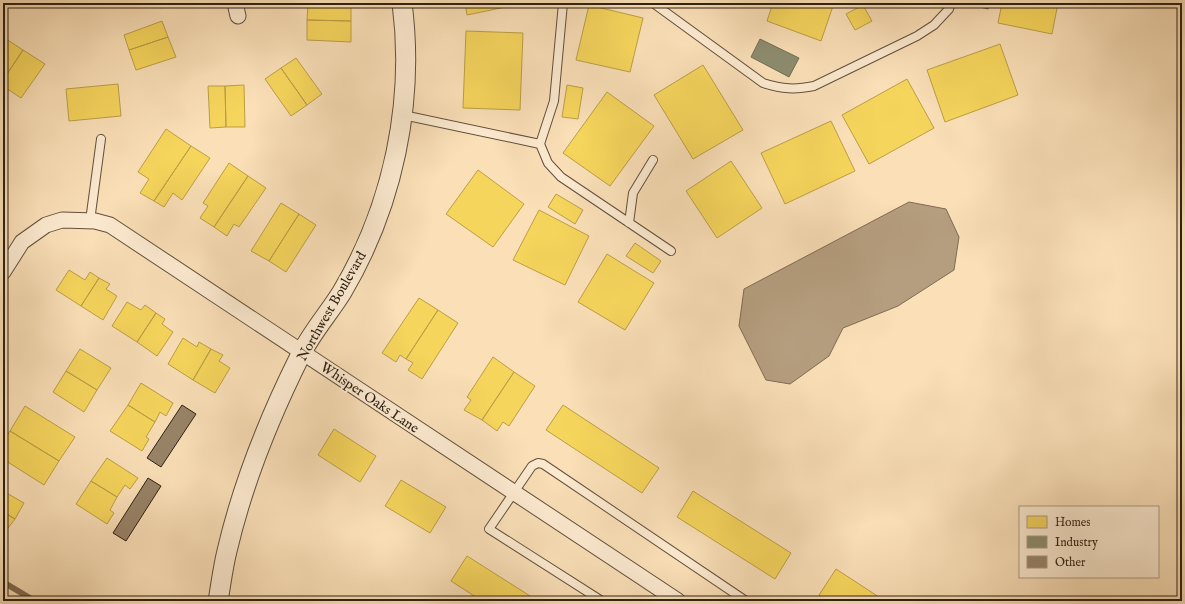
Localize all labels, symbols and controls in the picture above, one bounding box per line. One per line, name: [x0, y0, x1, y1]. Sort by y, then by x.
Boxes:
street label: Northwest Boulevard: [293, 248, 371, 365]
street label: Whisper Oaks Lane: [317, 358, 423, 438]
legend: [1019, 506, 1159, 578]
text: Homes: [1055, 515, 1091, 530]
text: Industry: [1055, 535, 1098, 550]
text: Other: [1055, 555, 1086, 570]

